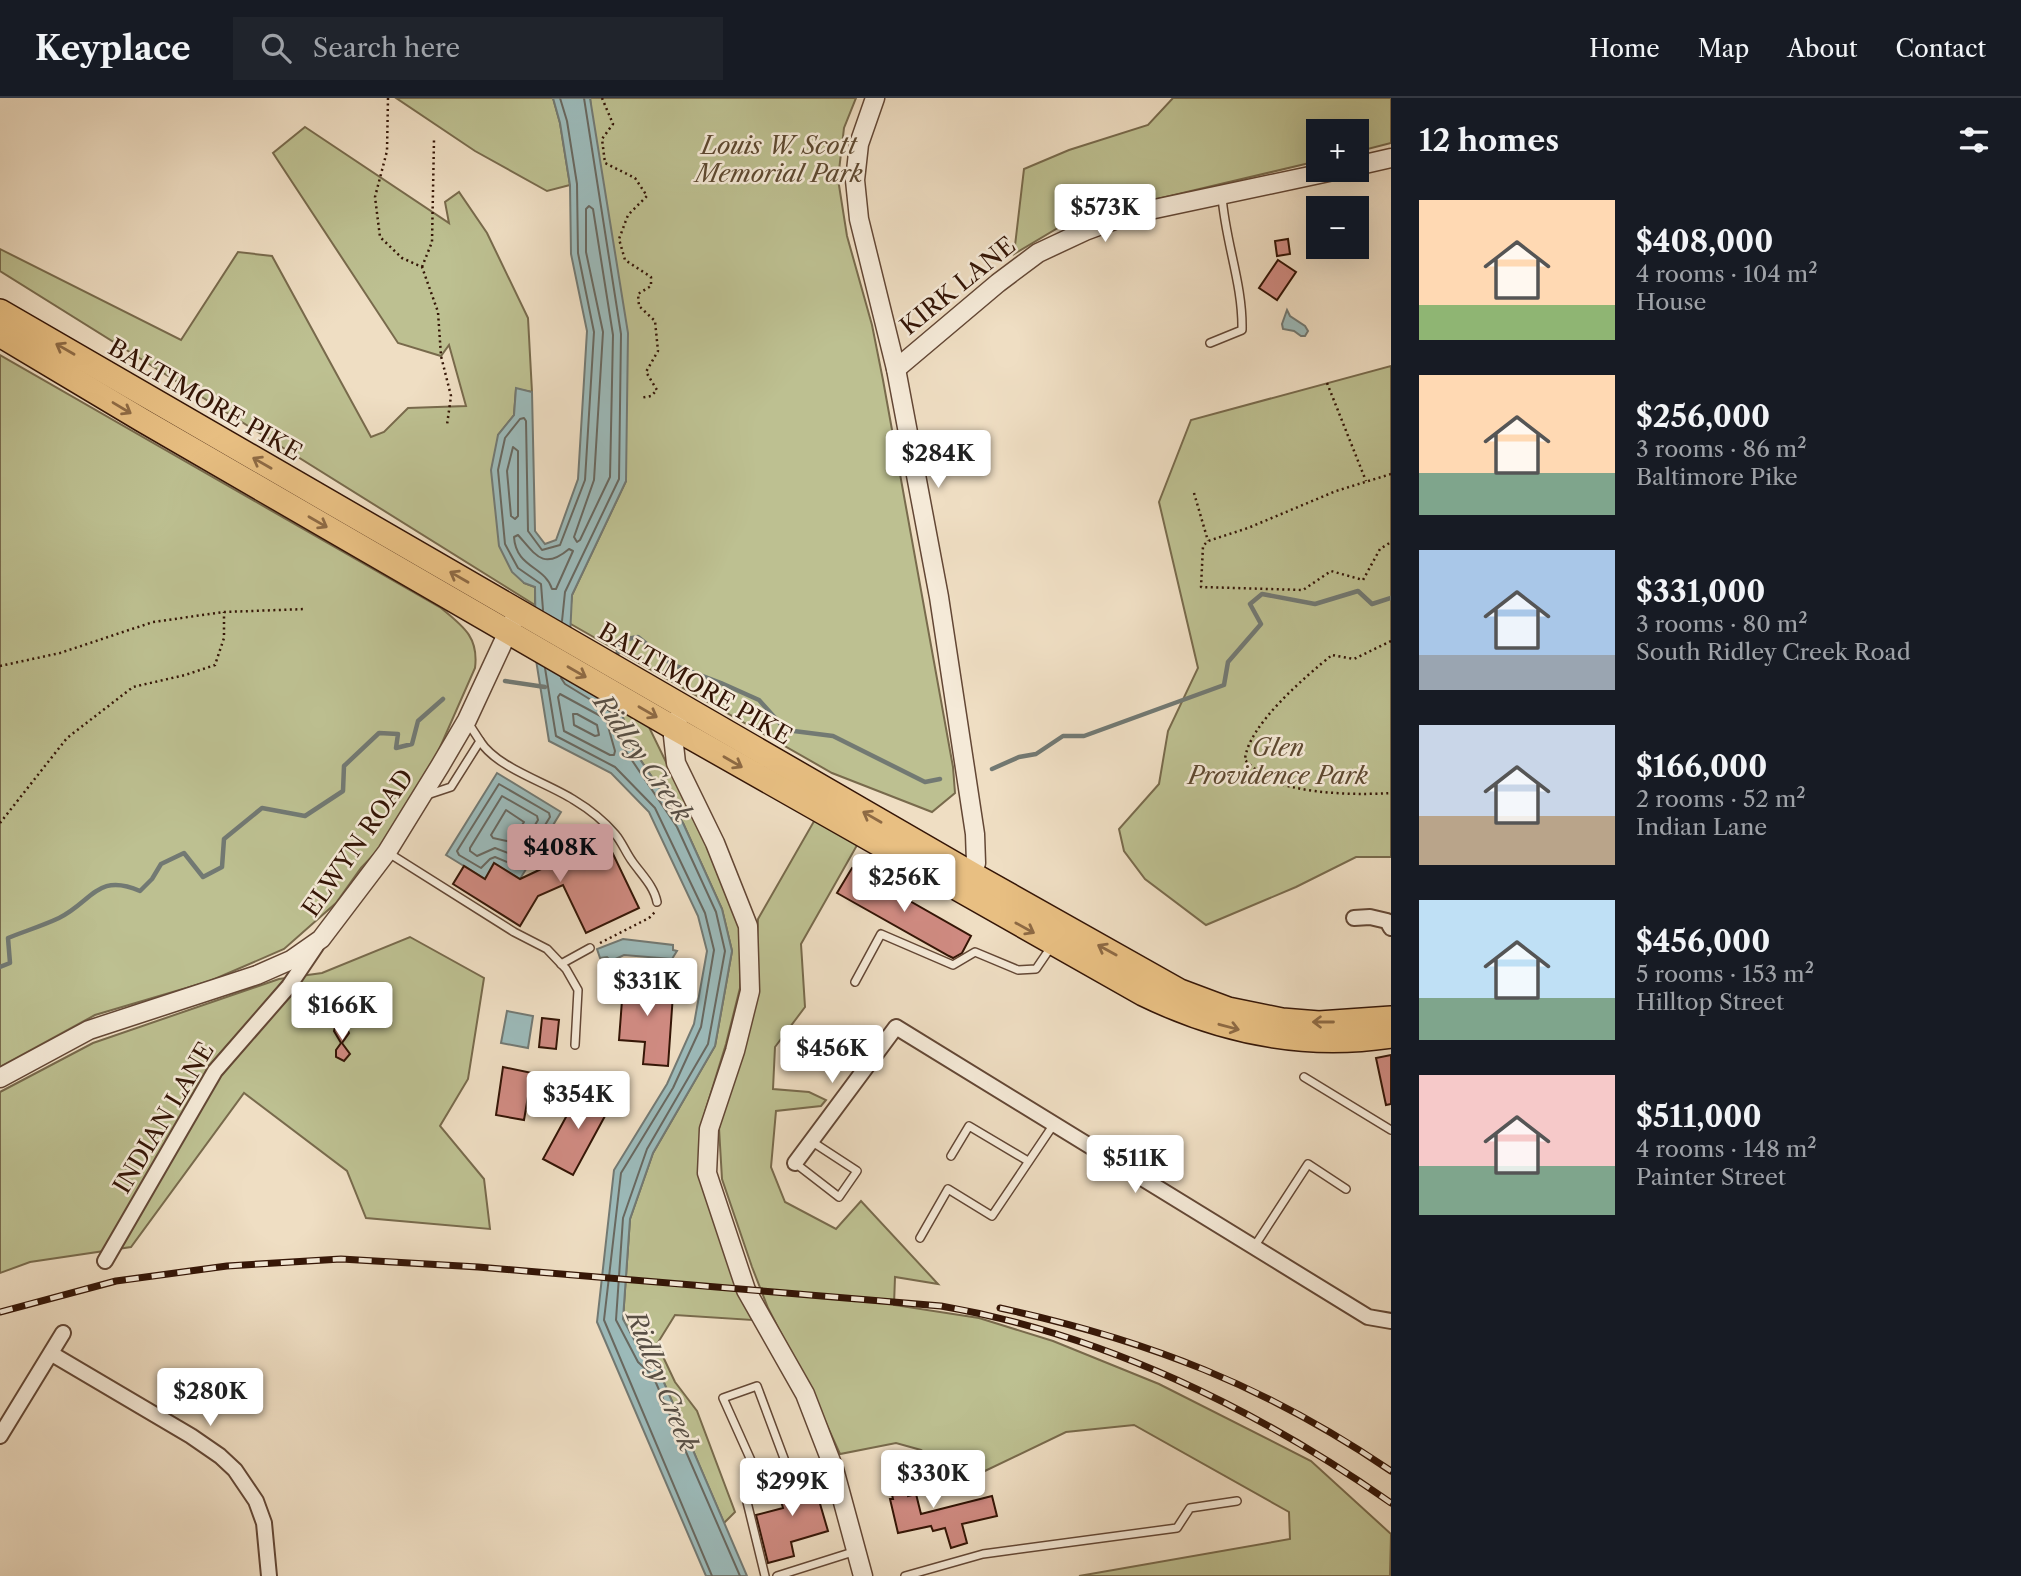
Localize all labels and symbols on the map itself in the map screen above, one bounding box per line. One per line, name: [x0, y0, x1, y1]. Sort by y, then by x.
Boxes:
park label: Louis W. Scott Memorial Park: [692, 131, 863, 188]
pin: $573K: [1056, 184, 1154, 244]
street label: KIRK LANE: [894, 230, 1021, 341]
street label: BALTIMORE PIKE: [103, 332, 307, 467]
one-way arrow: [56, 342, 76, 356]
one-way arrow: [111, 401, 131, 415]
pin: $284K: [889, 430, 987, 490]
one-way arrow: [252, 456, 273, 469]
one-way arrow: [308, 515, 328, 529]
one-way arrow: [449, 570, 469, 584]
street label: BALTIMORE PIKE: [593, 616, 797, 751]
one-way arrow: [567, 665, 587, 679]
water label: Ridley Creek: [586, 686, 699, 829]
one-way arrow: [637, 706, 657, 720]
park label: Glen Providence Park: [1186, 733, 1368, 790]
one-way arrow: [723, 755, 743, 769]
street label: ELWYN ROAD: [296, 763, 419, 922]
one-way arrow: [862, 810, 883, 823]
pin: $408K: [511, 824, 609, 884]
pin: $256K: [855, 854, 953, 914]
one-way arrow: [1014, 922, 1035, 935]
one-way arrow: [1097, 943, 1117, 957]
pin: $331K: [598, 958, 696, 1018]
pin: $166K: [293, 982, 391, 1042]
one-way arrow: [1312, 1015, 1335, 1029]
one-way arrow: [1217, 1021, 1240, 1034]
pin: $456K: [783, 1026, 881, 1085]
street label: INDIAN LANE: [107, 1037, 220, 1198]
pin: $354K: [529, 1072, 627, 1131]
pin: $511K: [1086, 1136, 1184, 1195]
water label: Ridley Creek: [618, 1304, 705, 1457]
pin: $280K: [161, 1368, 259, 1428]
pin: $330K: [884, 1450, 982, 1510]
pin: $299K: [743, 1458, 841, 1518]

